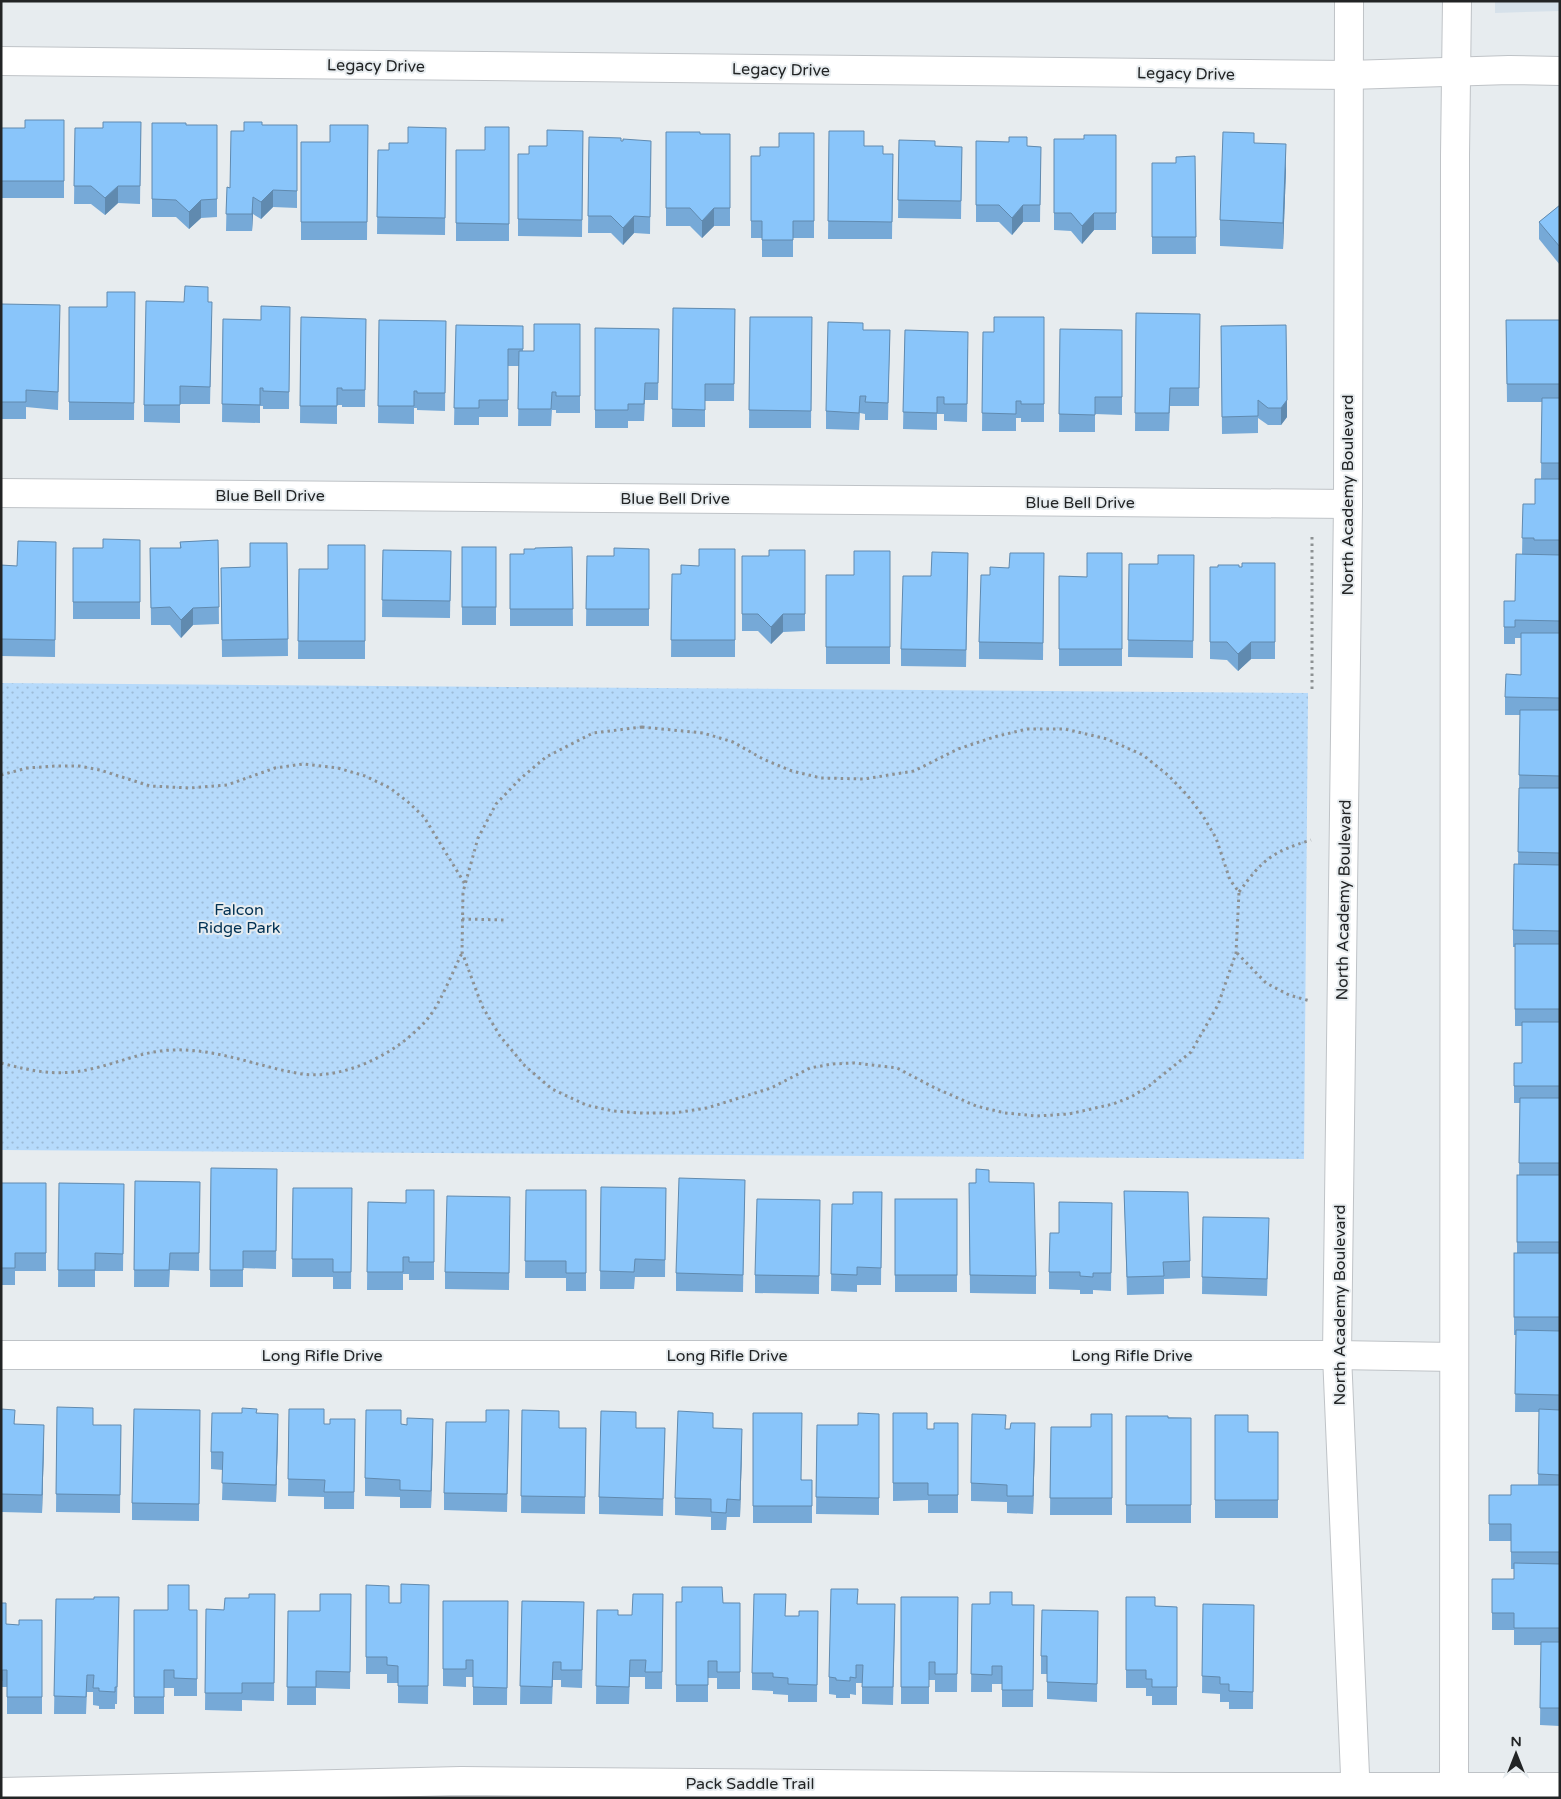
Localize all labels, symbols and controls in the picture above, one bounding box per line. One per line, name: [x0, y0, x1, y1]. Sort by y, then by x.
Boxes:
street label: Legacy Drive: [327, 55, 425, 77]
street label: Legacy Drive: [732, 59, 830, 81]
street label: Legacy Drive: [1137, 63, 1235, 85]
street label: North Academy Boulevard: [1338, 394, 1358, 596]
street label: Blue Bell Drive: [215, 486, 325, 506]
street label: Blue Bell Drive: [620, 489, 730, 509]
street label: Blue Bell Drive: [1025, 493, 1135, 513]
street label: North Academy Boulevard: [1332, 799, 1356, 1001]
park label: Falcon Ridge Park: [198, 900, 281, 938]
street label: North Academy Boulevard: [1330, 1204, 1350, 1406]
street label: Long Rifle Drive: [261, 1346, 383, 1366]
street label: Long Rifle Drive: [666, 1346, 788, 1366]
street label: Long Rifle Drive: [1071, 1346, 1193, 1366]
north arrow: [1491, 1729, 1541, 1779]
text: N: [1510, 1733, 1522, 1750]
street label: Pack Saddle Trail: [686, 1774, 814, 1794]

